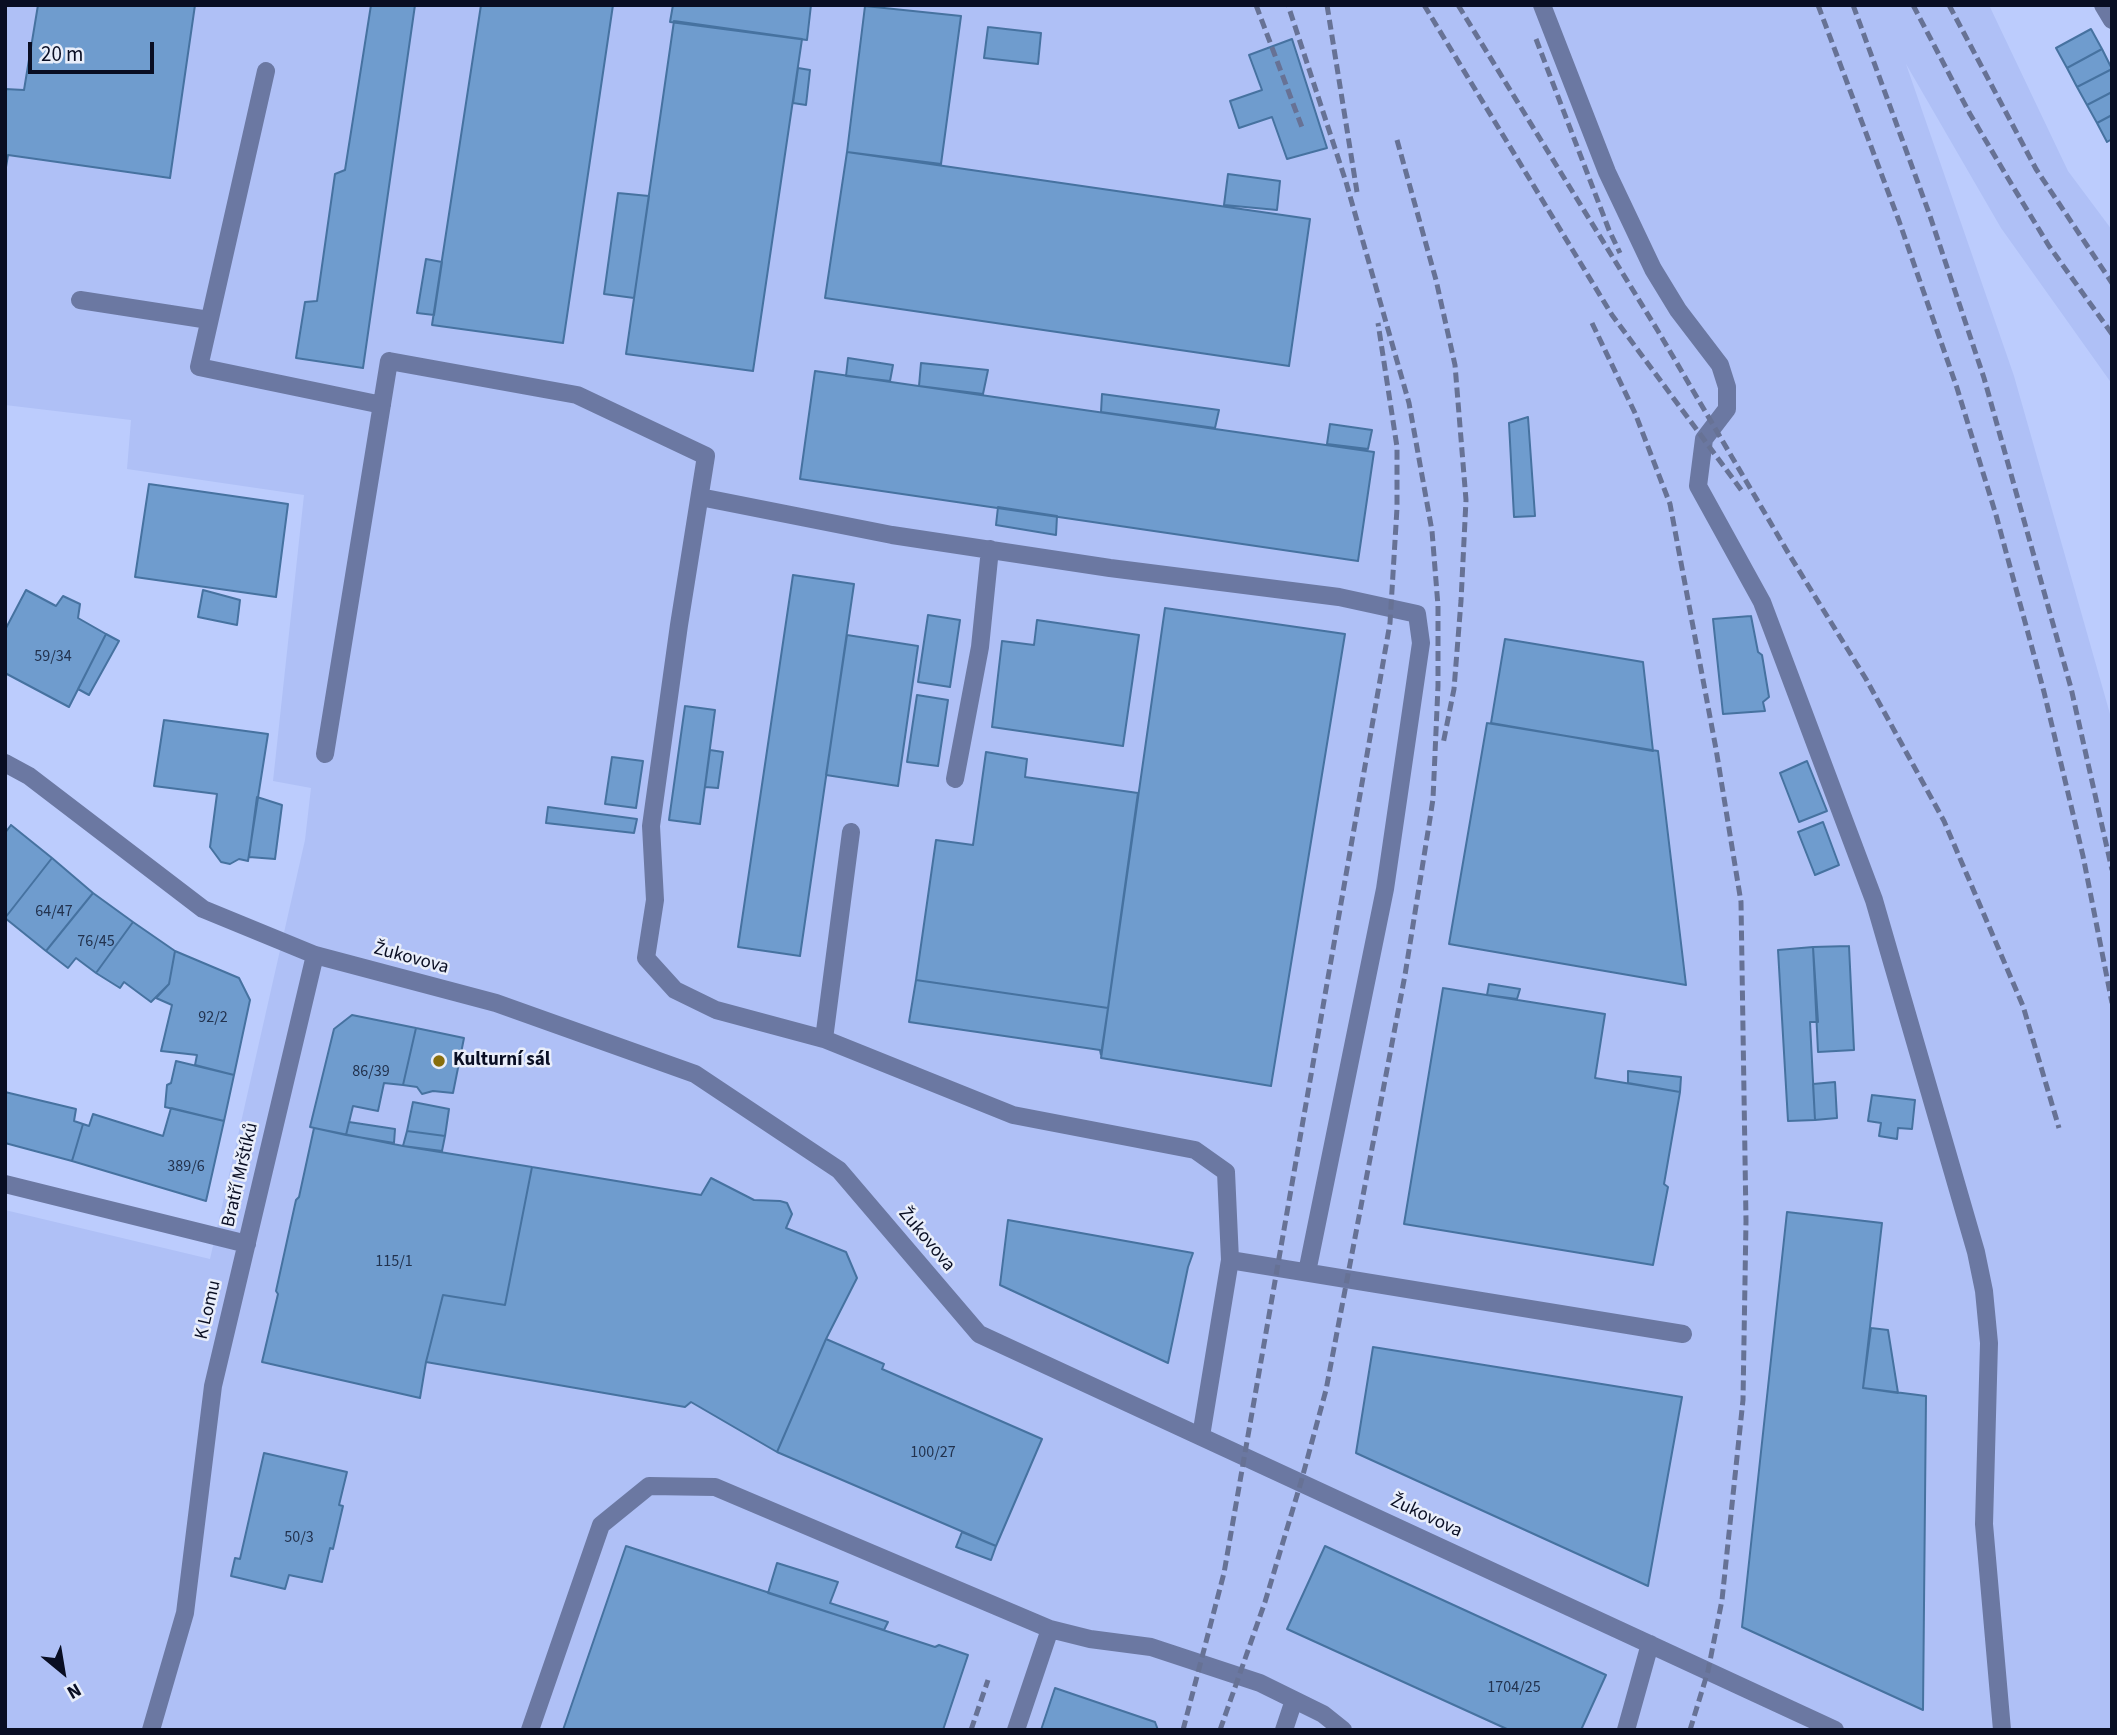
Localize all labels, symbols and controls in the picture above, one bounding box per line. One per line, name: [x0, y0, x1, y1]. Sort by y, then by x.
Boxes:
scale bar: [32, 28, 158, 72]
text: 20 m: [41, 39, 83, 69]
house number: 59/34: [34, 647, 72, 667]
house number: 64/47: [35, 902, 73, 922]
house number: 76/45: [77, 932, 115, 952]
street label: Žukovova: [371, 938, 451, 980]
house number: 92/2: [198, 1008, 228, 1028]
place label: Kulturní sál: [453, 1050, 550, 1072]
marker: Kulturní sál: [431, 1053, 447, 1069]
house number: 86/39: [352, 1062, 390, 1082]
street label: Bratří Mrštíků: [218, 1120, 264, 1230]
house number: 389/6: [167, 1157, 205, 1177]
street label: Žukovova: [893, 1203, 959, 1277]
house number: 115/1: [375, 1252, 413, 1272]
street label: K Lomu: [191, 1278, 227, 1342]
house number: 100/27: [910, 1443, 956, 1463]
street label: Žukovova: [1386, 1490, 1466, 1544]
house number: 50/3: [284, 1528, 314, 1548]
north arrow: [28, 1637, 98, 1707]
text: N: [62, 1676, 86, 1705]
house number: 1704/25: [1487, 1678, 1541, 1698]

